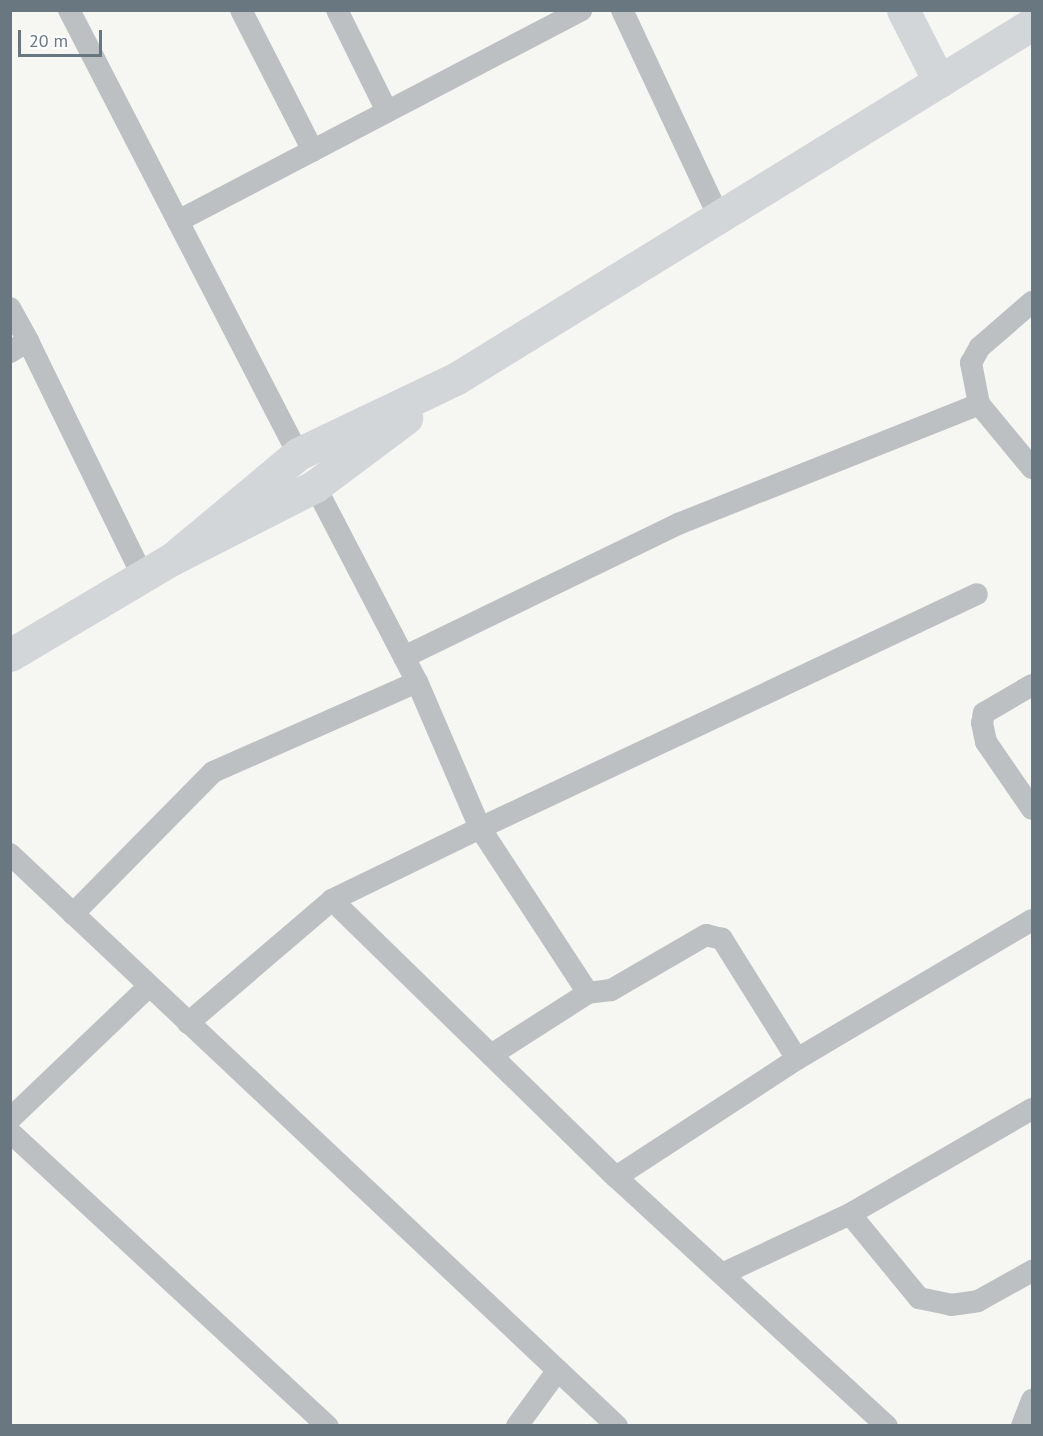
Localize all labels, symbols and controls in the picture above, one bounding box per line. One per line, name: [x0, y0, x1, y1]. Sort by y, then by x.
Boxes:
scale bar: [21, 18, 105, 56]
text: 20 m: [29, 29, 68, 52]

